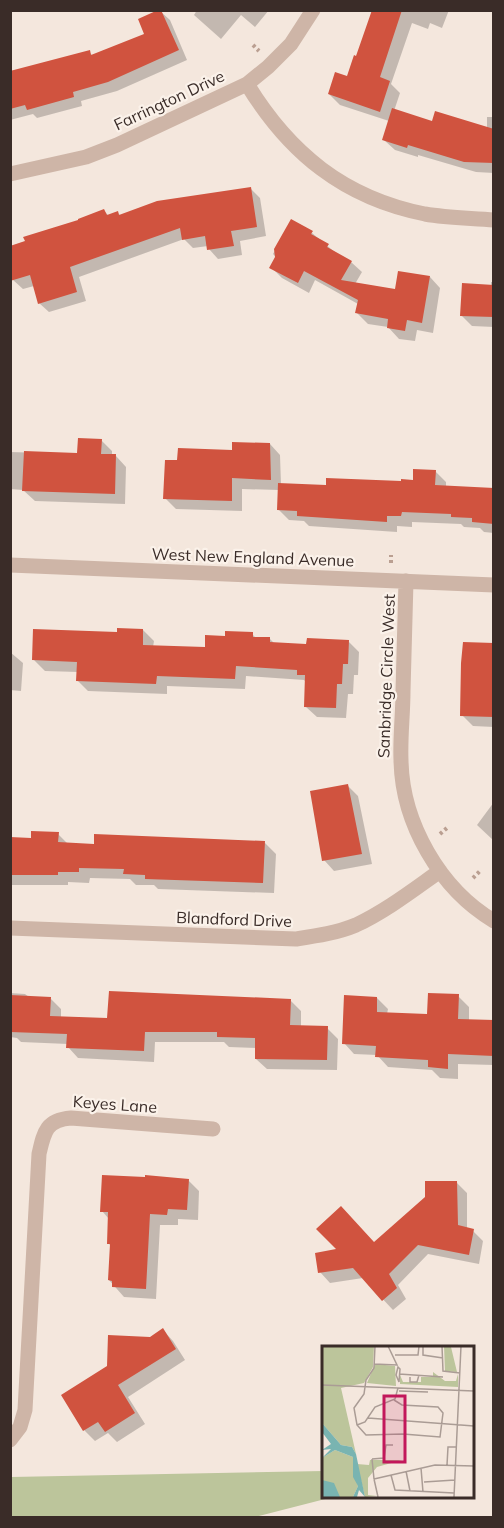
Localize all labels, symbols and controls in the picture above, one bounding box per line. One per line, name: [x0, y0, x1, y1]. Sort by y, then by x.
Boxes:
street label: Farrington Drive: [111, 66, 227, 134]
street label: West New England Avenue: [151, 543, 355, 571]
street label: Sanbridge Circle West: [373, 593, 399, 758]
street label: Blandford Drive: [176, 907, 292, 931]
street label: Keyes Lane: [72, 1091, 158, 1117]
inset map: [322, 1346, 474, 1498]

